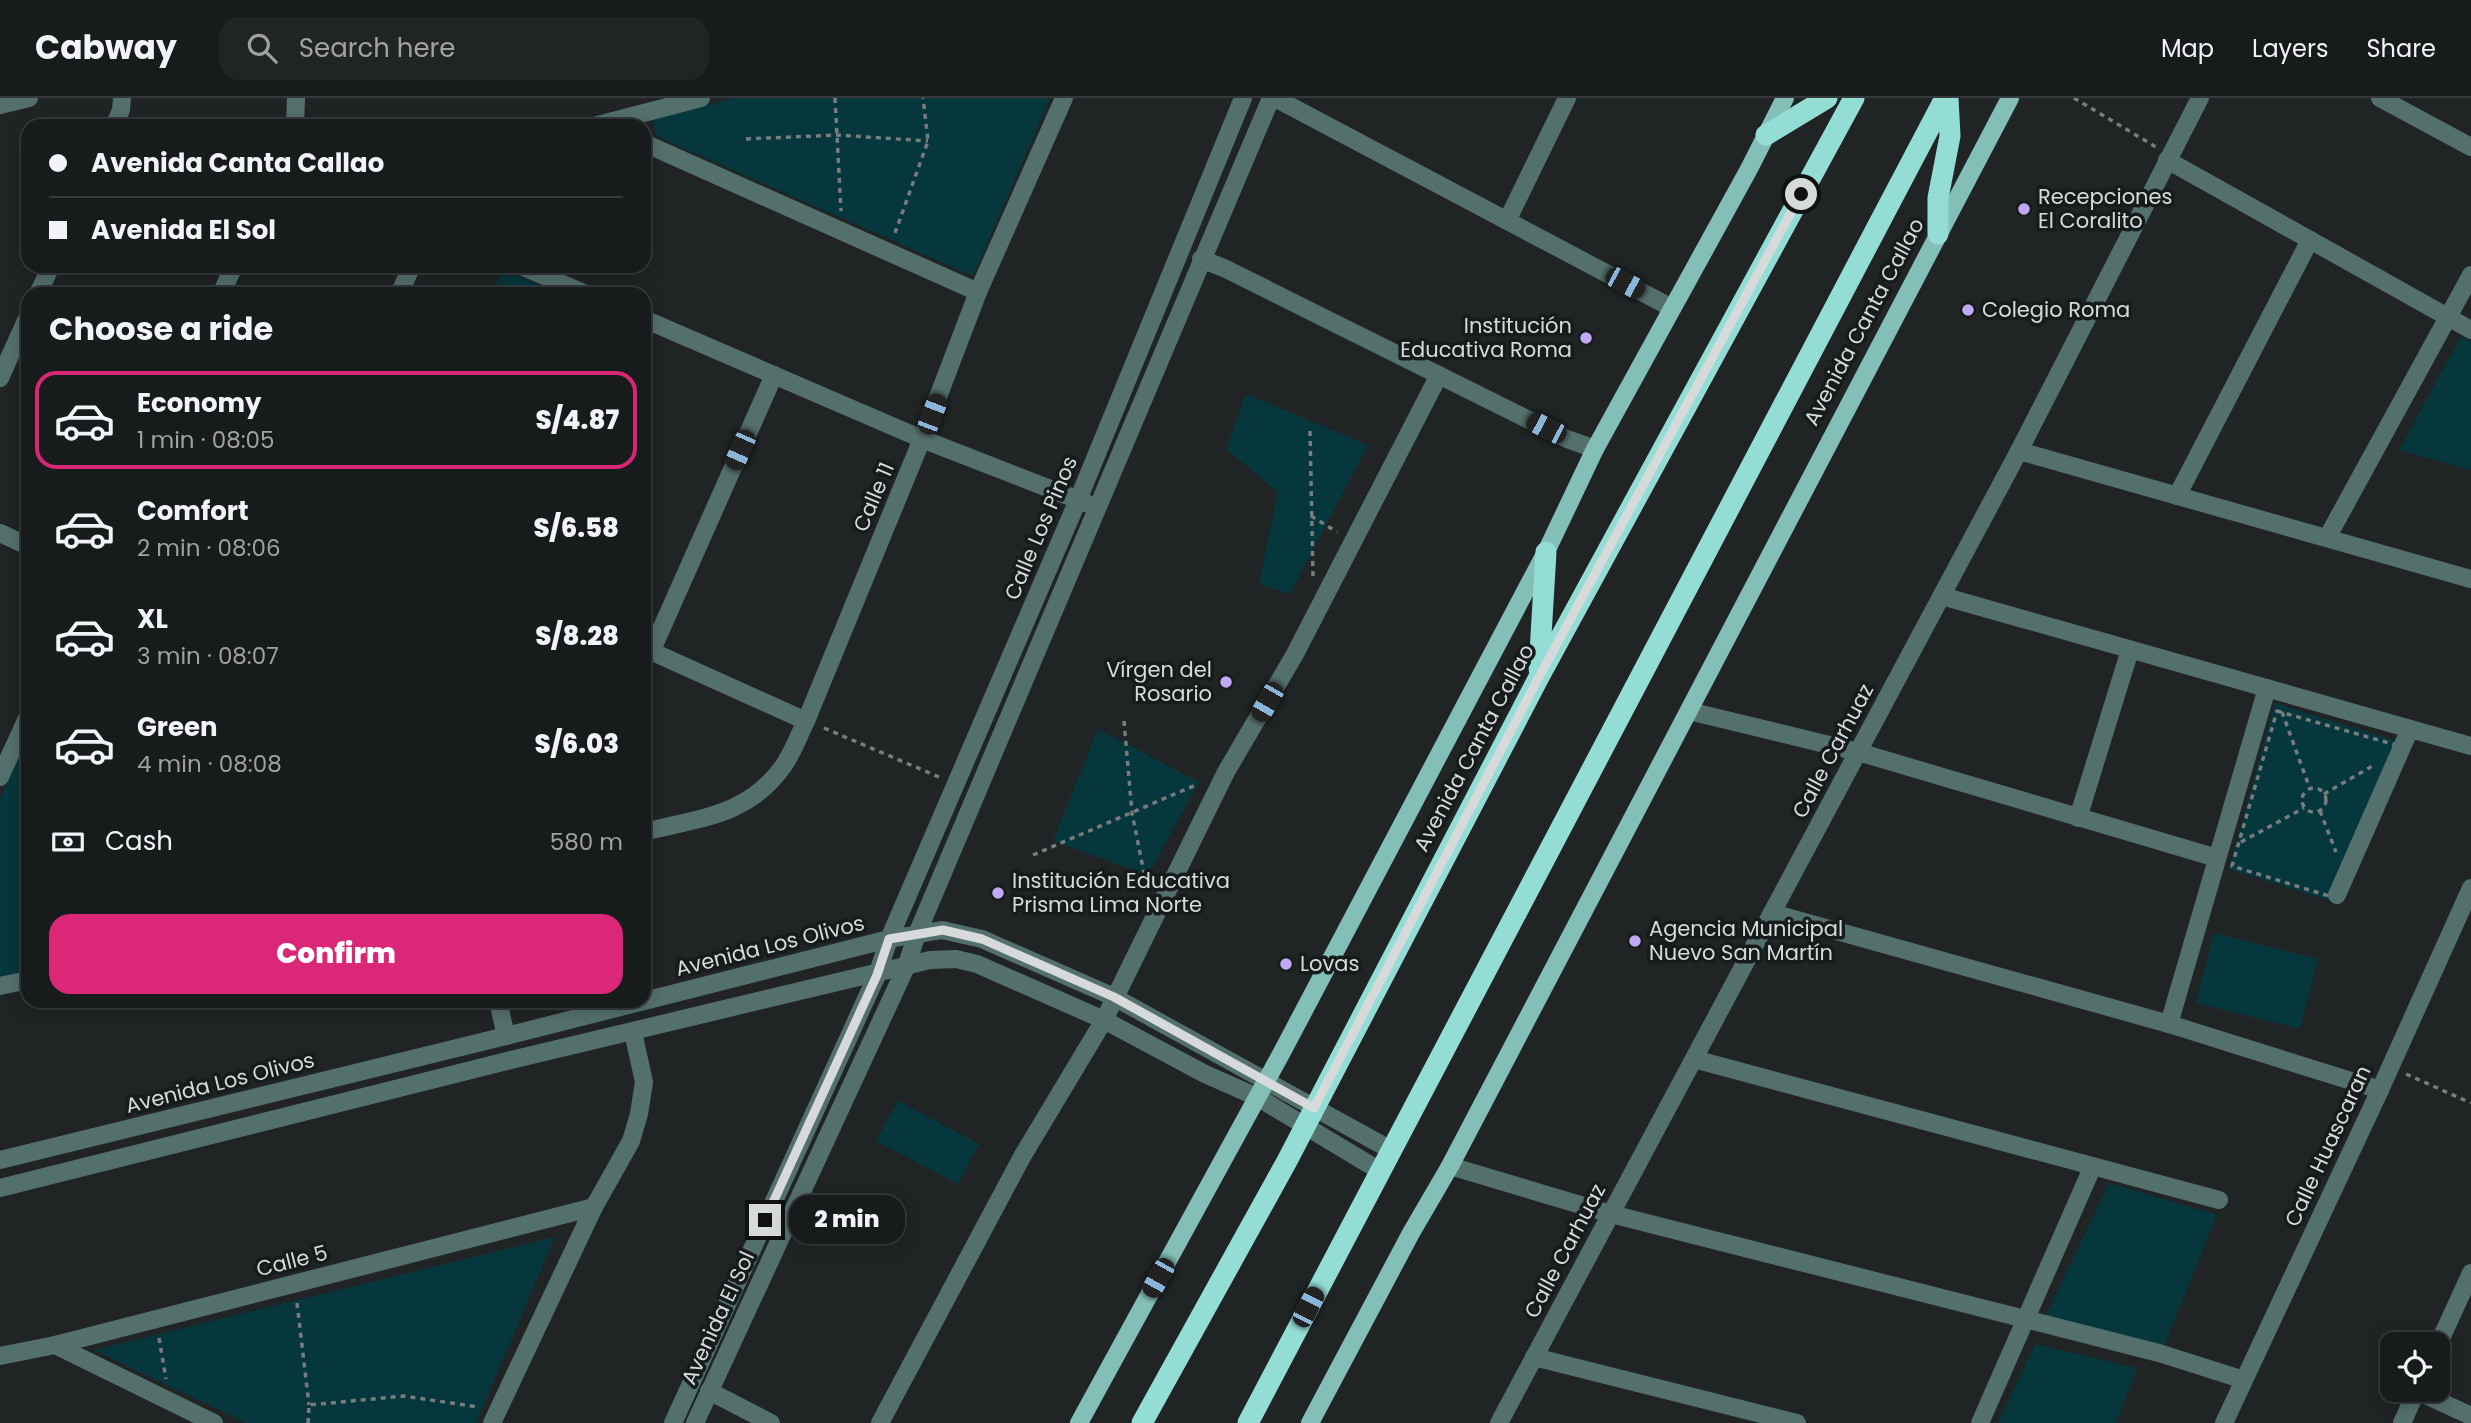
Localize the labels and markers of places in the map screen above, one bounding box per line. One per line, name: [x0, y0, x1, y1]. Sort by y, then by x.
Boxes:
place label: Recepciones El Coralito: [2038, 182, 2173, 235]
marker: Recepciones El Coralito: [2016, 201, 2032, 217]
place label: Colegio Roma: [1982, 295, 2130, 324]
marker: Colegio Roma: [1960, 302, 1976, 318]
place label: Institución Educativa Roma: [1400, 311, 1572, 364]
marker: Institución Educativa Roma: [1578, 330, 1594, 346]
place label: Vírgen del Rosario: [1106, 655, 1212, 708]
marker: Vírgen del Rosario: [1218, 674, 1234, 690]
place label: Institución Educativa Prisma Lima Norte: [1012, 866, 1230, 919]
marker: Institución Educativa Prisma Lima Norte: [990, 885, 1006, 901]
place label: Agencia Municipal Nuevo San Martín: [1649, 914, 1843, 967]
marker: Agencia Municipal Nuevo San Martín: [1627, 933, 1643, 949]
place label: Lovas: [1300, 949, 1359, 978]
marker: Lovas: [1278, 956, 1294, 972]

